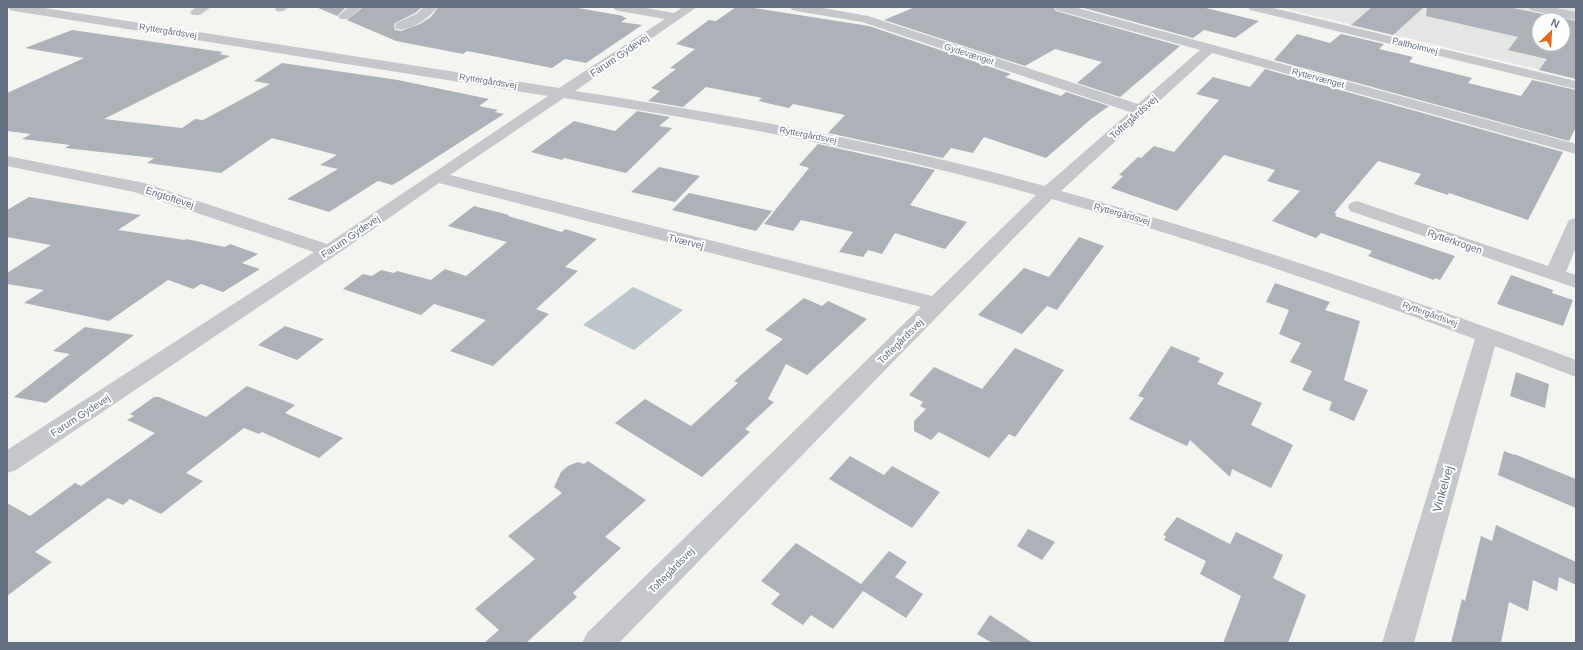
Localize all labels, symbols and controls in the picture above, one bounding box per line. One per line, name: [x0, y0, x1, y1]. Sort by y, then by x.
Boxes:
north arrow: [1531, 12, 1571, 52]
text: N: [1549, 16, 1561, 30]
street label: Ryttergårdsvej: [139, 22, 197, 40]
street label: Farum Gydevej: [588, 32, 651, 79]
street label: Paltholmvej: [1391, 36, 1439, 56]
street label: Gydevænget: [943, 41, 996, 67]
street label: Ryttervænget: [1291, 66, 1346, 90]
street label: Ryttergårdsvej: [459, 72, 517, 90]
street label: Toftegårdsvej: [1108, 93, 1159, 141]
street label: Ryttergårdsvej: [779, 125, 837, 145]
street label: Engtoftevej: [144, 185, 195, 210]
street label: Ryttergårdsvej: [1093, 201, 1151, 227]
street label: Farum Gydevej: [319, 213, 382, 260]
street label: Rytterkrogen: [1426, 227, 1484, 256]
street label: Tværvej: [667, 232, 705, 251]
street label: Ryttergårdsvej: [1401, 299, 1459, 329]
street label: Toftegårdsvej: [875, 316, 925, 366]
street label: Farum Gydevej: [49, 392, 112, 439]
street label: Vinkelvej: [1430, 464, 1456, 514]
street label: Toftegårdsvej: [646, 545, 696, 595]

